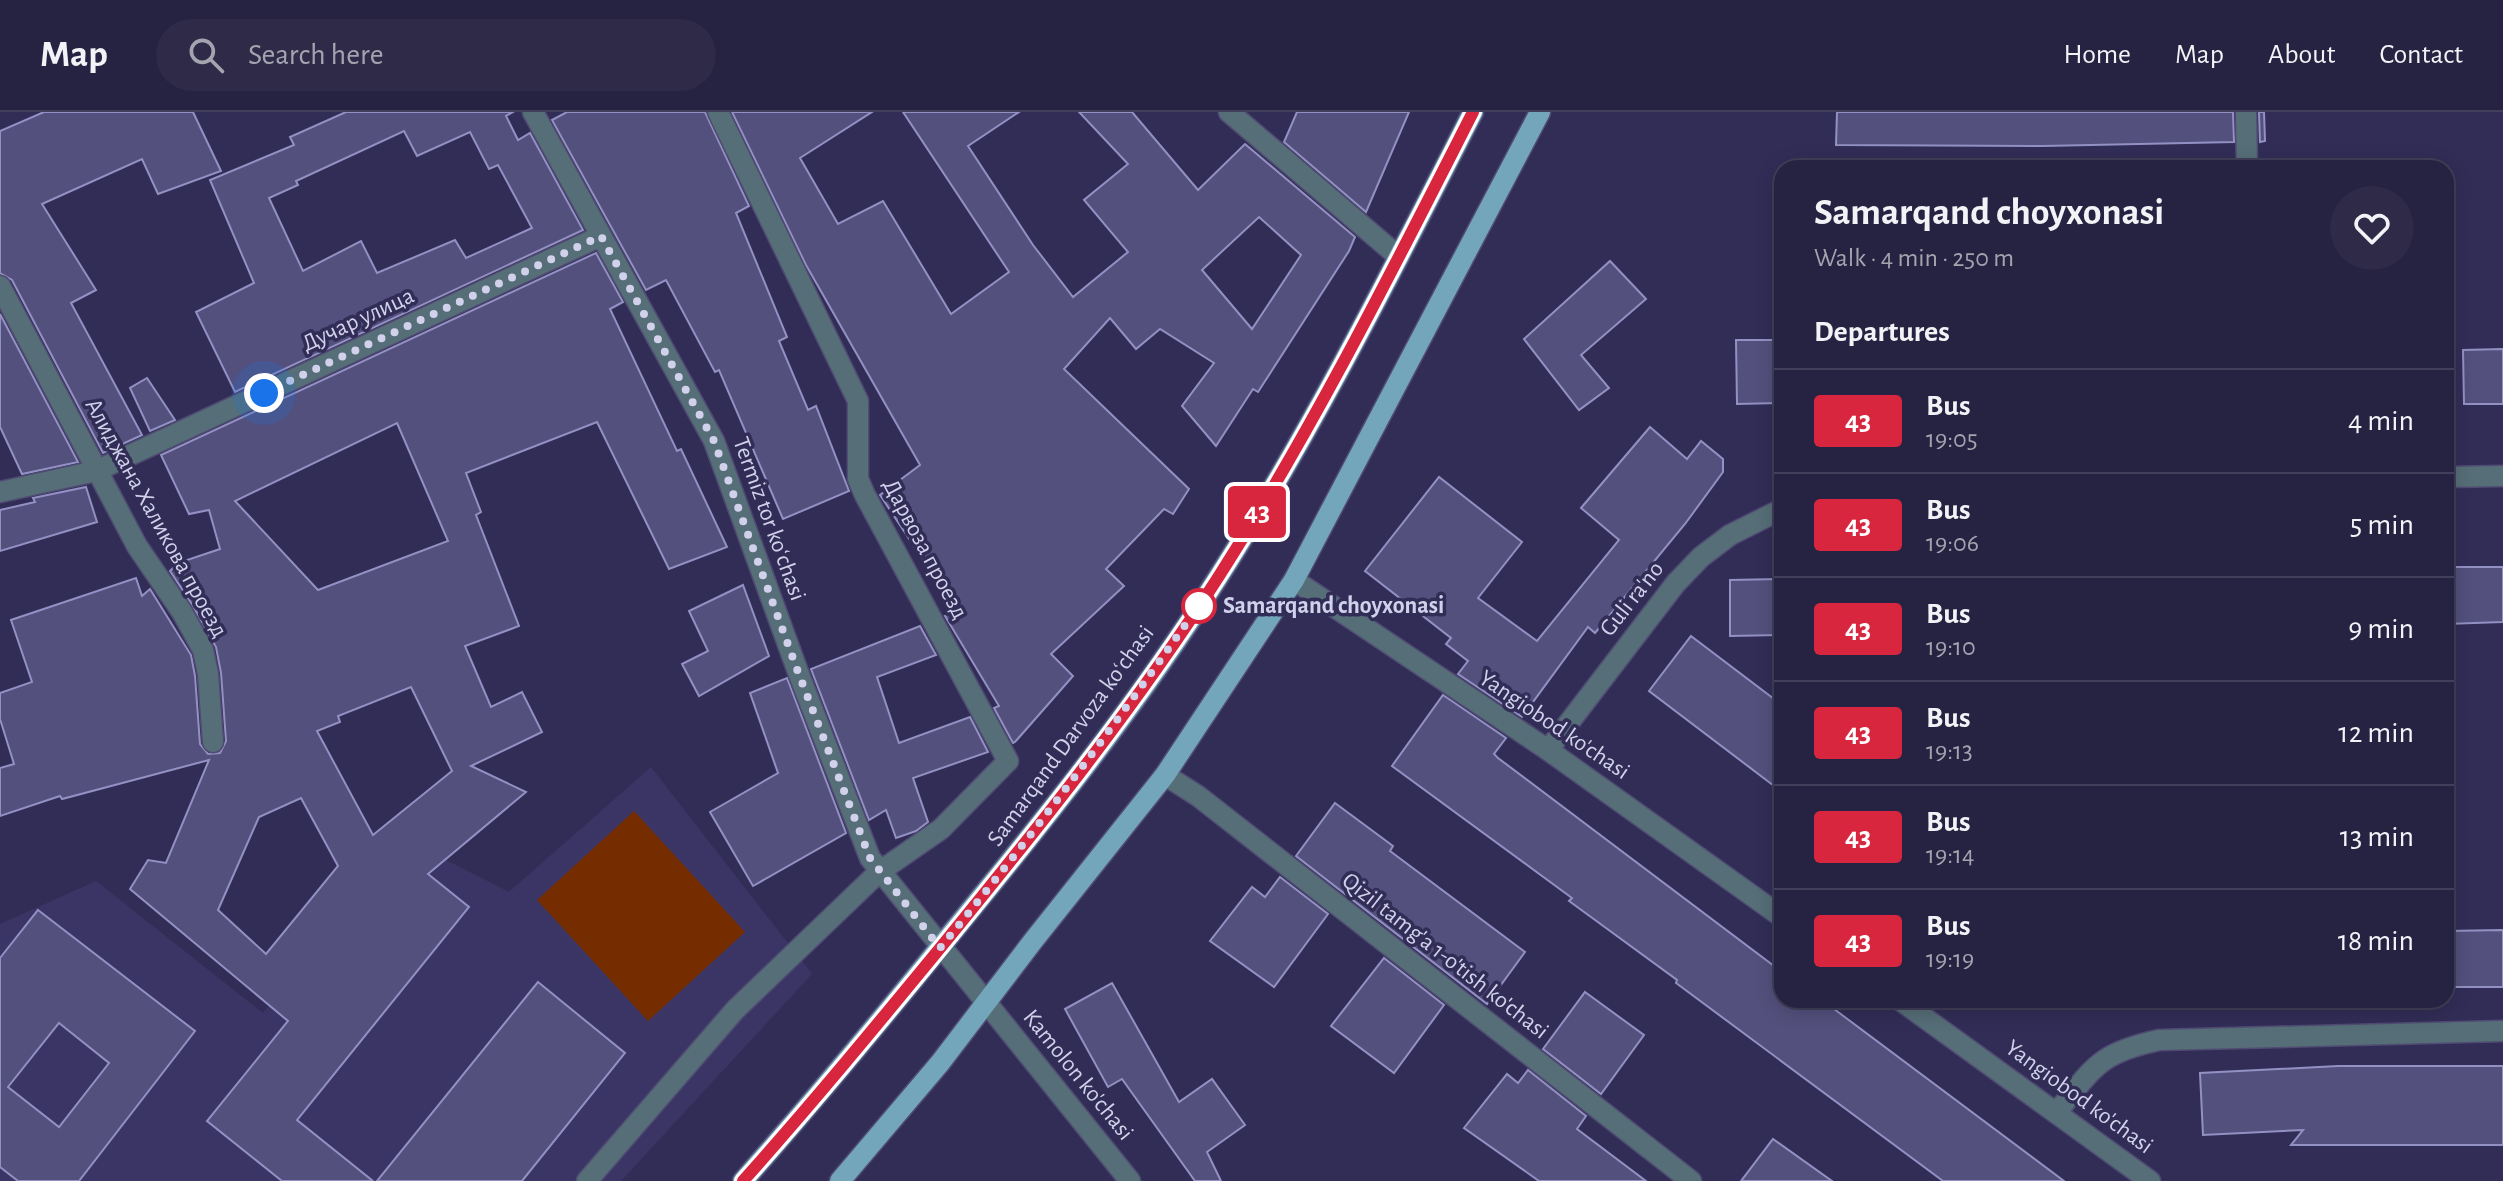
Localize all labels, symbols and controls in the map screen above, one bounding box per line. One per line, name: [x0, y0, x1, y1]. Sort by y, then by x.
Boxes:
search box: [156, 19, 716, 91]
icon: search: [184, 33, 228, 77]
text: Map: [40, 36, 108, 74]
text: Search here: [248, 40, 384, 70]
text: Home: [2064, 41, 2131, 69]
text: Map: [2175, 41, 2224, 69]
text: About: [2268, 41, 2336, 69]
text: Contact: [2380, 41, 2463, 69]
button: heart: [2330, 186, 2414, 270]
text: Samarqand choyxonasi: [1814, 194, 2164, 232]
text: Walk · 4 min · 250 m: [1814, 245, 2014, 271]
street label: Дучар улица: [298, 284, 418, 356]
text: Departures: [1814, 317, 1950, 347]
your location: [244, 373, 284, 413]
text: Bus: [1926, 391, 1971, 421]
street label: Алиджана Халикова проезд: [80, 395, 232, 641]
text: 4 min: [2348, 406, 2414, 436]
text: 43: [1845, 407, 1871, 435]
text: 19:05: [1926, 426, 1978, 452]
street label: Termiz tor koʻchasi: [728, 434, 810, 604]
street label: Дарвоза проезд: [878, 475, 972, 623]
line badge: 43: [1221, 486, 1293, 538]
text: Bus: [1926, 495, 1971, 525]
text: 43: [1244, 498, 1270, 526]
text: 5 min: [2350, 510, 2414, 540]
text: 43: [1845, 511, 1871, 539]
text: 19:06: [1926, 530, 1979, 556]
street label: Guli ra'no: [1596, 557, 1668, 641]
marker: Samarqand choyxonasi: [1182, 589, 1216, 623]
place label: Samarqand choyxonasi: [1223, 594, 1444, 618]
text: Bus: [1926, 599, 1971, 629]
text: 9 min: [2348, 614, 2414, 644]
text: 43: [1845, 615, 1871, 643]
street label: Samarqand Darvoza koʻchasi: [983, 621, 1159, 851]
text: 19:10: [1926, 634, 1976, 660]
street label: Yangiobod ko'chasi: [1474, 666, 1634, 784]
text: Bus: [1926, 703, 1971, 733]
text: 12 min: [2338, 718, 2414, 748]
text: 43: [1845, 719, 1871, 747]
text: 19:13: [1926, 738, 1973, 764]
text: Bus: [1926, 807, 1971, 837]
text: 13 min: [2340, 822, 2414, 852]
text: 43: [1845, 823, 1871, 851]
text: 19:14: [1926, 842, 1975, 868]
street label: Qizil tamg'a 1-o'tish ko'chasi: [1337, 868, 1553, 1044]
text: Bus: [1926, 911, 1971, 941]
text: 18 min: [2338, 926, 2414, 956]
text: 43: [1845, 927, 1871, 955]
text: 19:19: [1926, 946, 1974, 972]
street label: Kamolon ko'chasi: [1018, 1005, 1138, 1145]
street label: Yangiobod ko'chasi: [2001, 1036, 2157, 1158]

